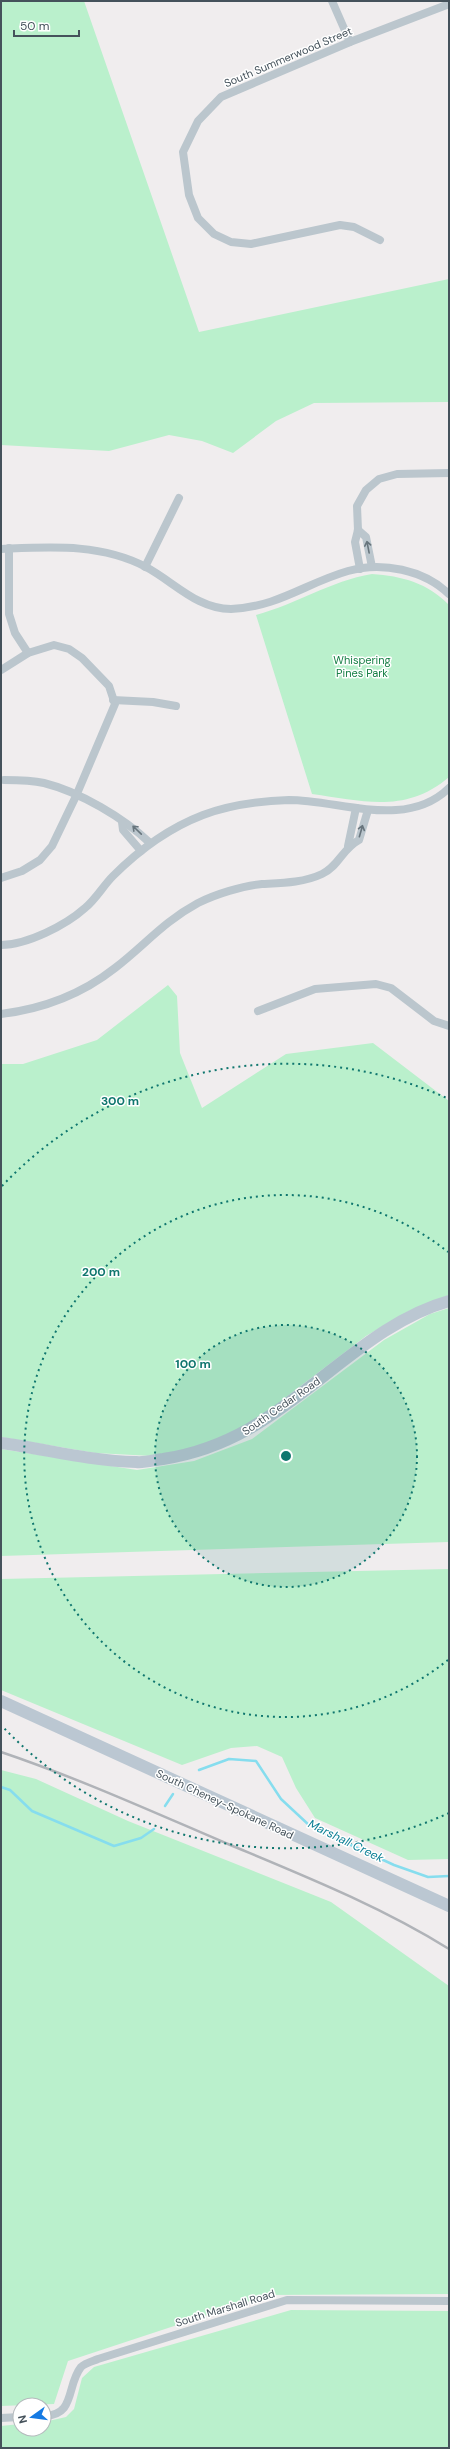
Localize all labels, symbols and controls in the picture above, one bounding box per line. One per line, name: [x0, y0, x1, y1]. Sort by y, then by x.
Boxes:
scale bar: [14, 12, 79, 38]
text: 50 m: [20, 18, 49, 34]
street label: South Summerwood Street: [222, 24, 354, 90]
one-way arrow: [364, 541, 372, 554]
park label: Whispering Pines Park: [333, 653, 391, 680]
one-way arrow: [358, 824, 365, 837]
one-way arrow: [132, 826, 142, 835]
text: 300 m: [101, 1093, 139, 1109]
text: 200 m: [82, 1264, 120, 1280]
text: 100 m: [175, 1356, 211, 1372]
street label: South Cedar Road: [239, 1374, 323, 1438]
centre of rings: [279, 1449, 293, 1463]
street label: South Cheney-Spokane Road: [154, 1766, 296, 1842]
water label: Marshall Creek: [306, 1816, 387, 1867]
street label: South Marshall Road: [174, 2286, 277, 2330]
north arrow: [12, 2397, 52, 2437]
text: N: [15, 2414, 30, 2425]

